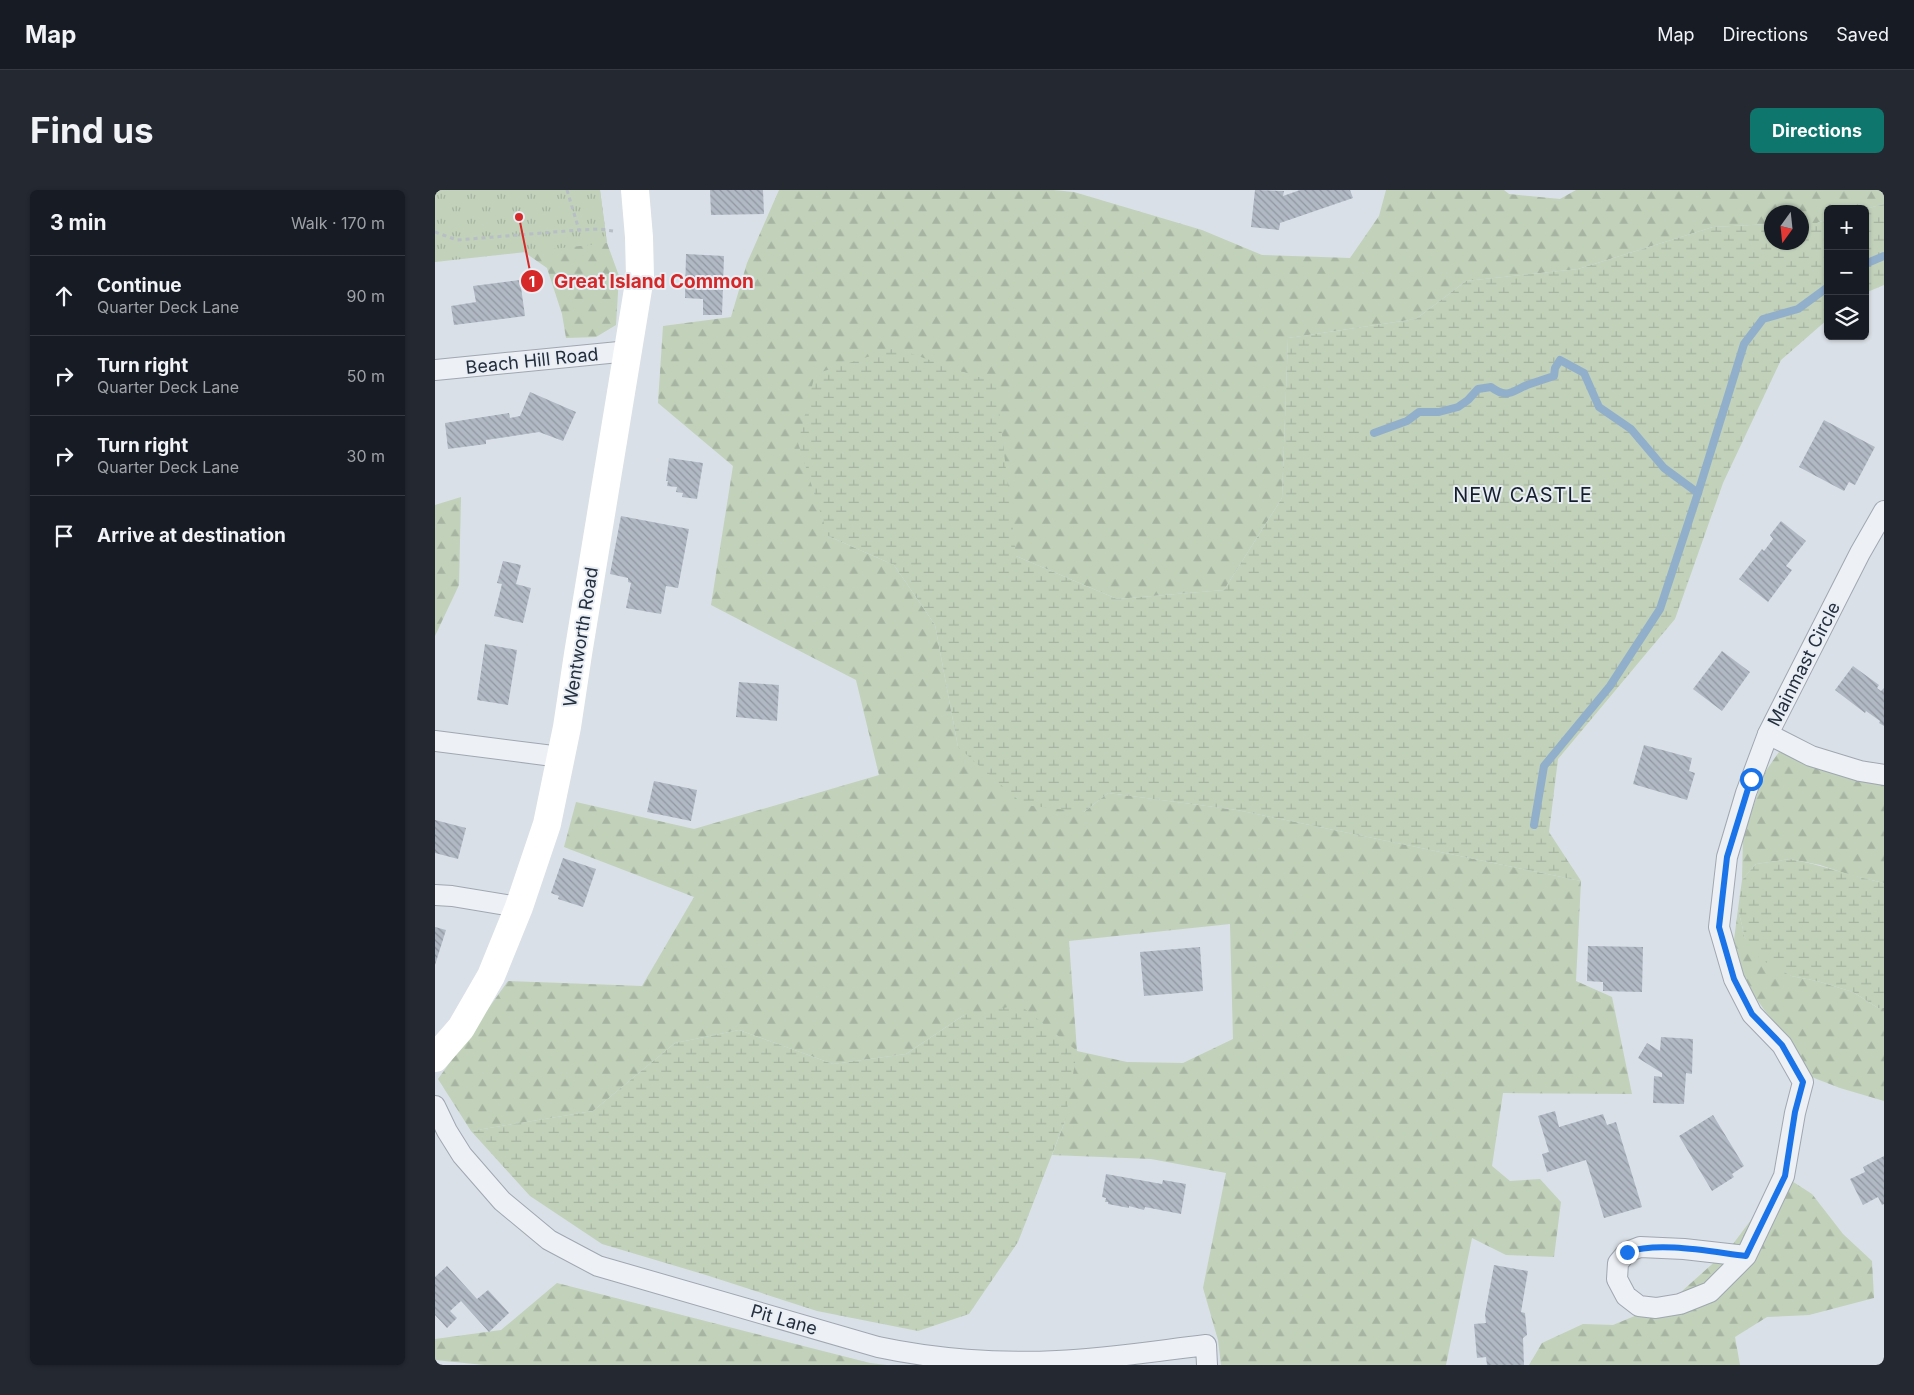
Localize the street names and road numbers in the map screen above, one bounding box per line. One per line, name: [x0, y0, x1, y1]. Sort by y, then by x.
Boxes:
street label: Beach Hill Road: [464, 343, 599, 378]
street label: Wentworth Road: [559, 565, 602, 708]
street label: Mainmast Circle: [1763, 598, 1844, 729]
street label: Pit Lane: [748, 1300, 820, 1339]

